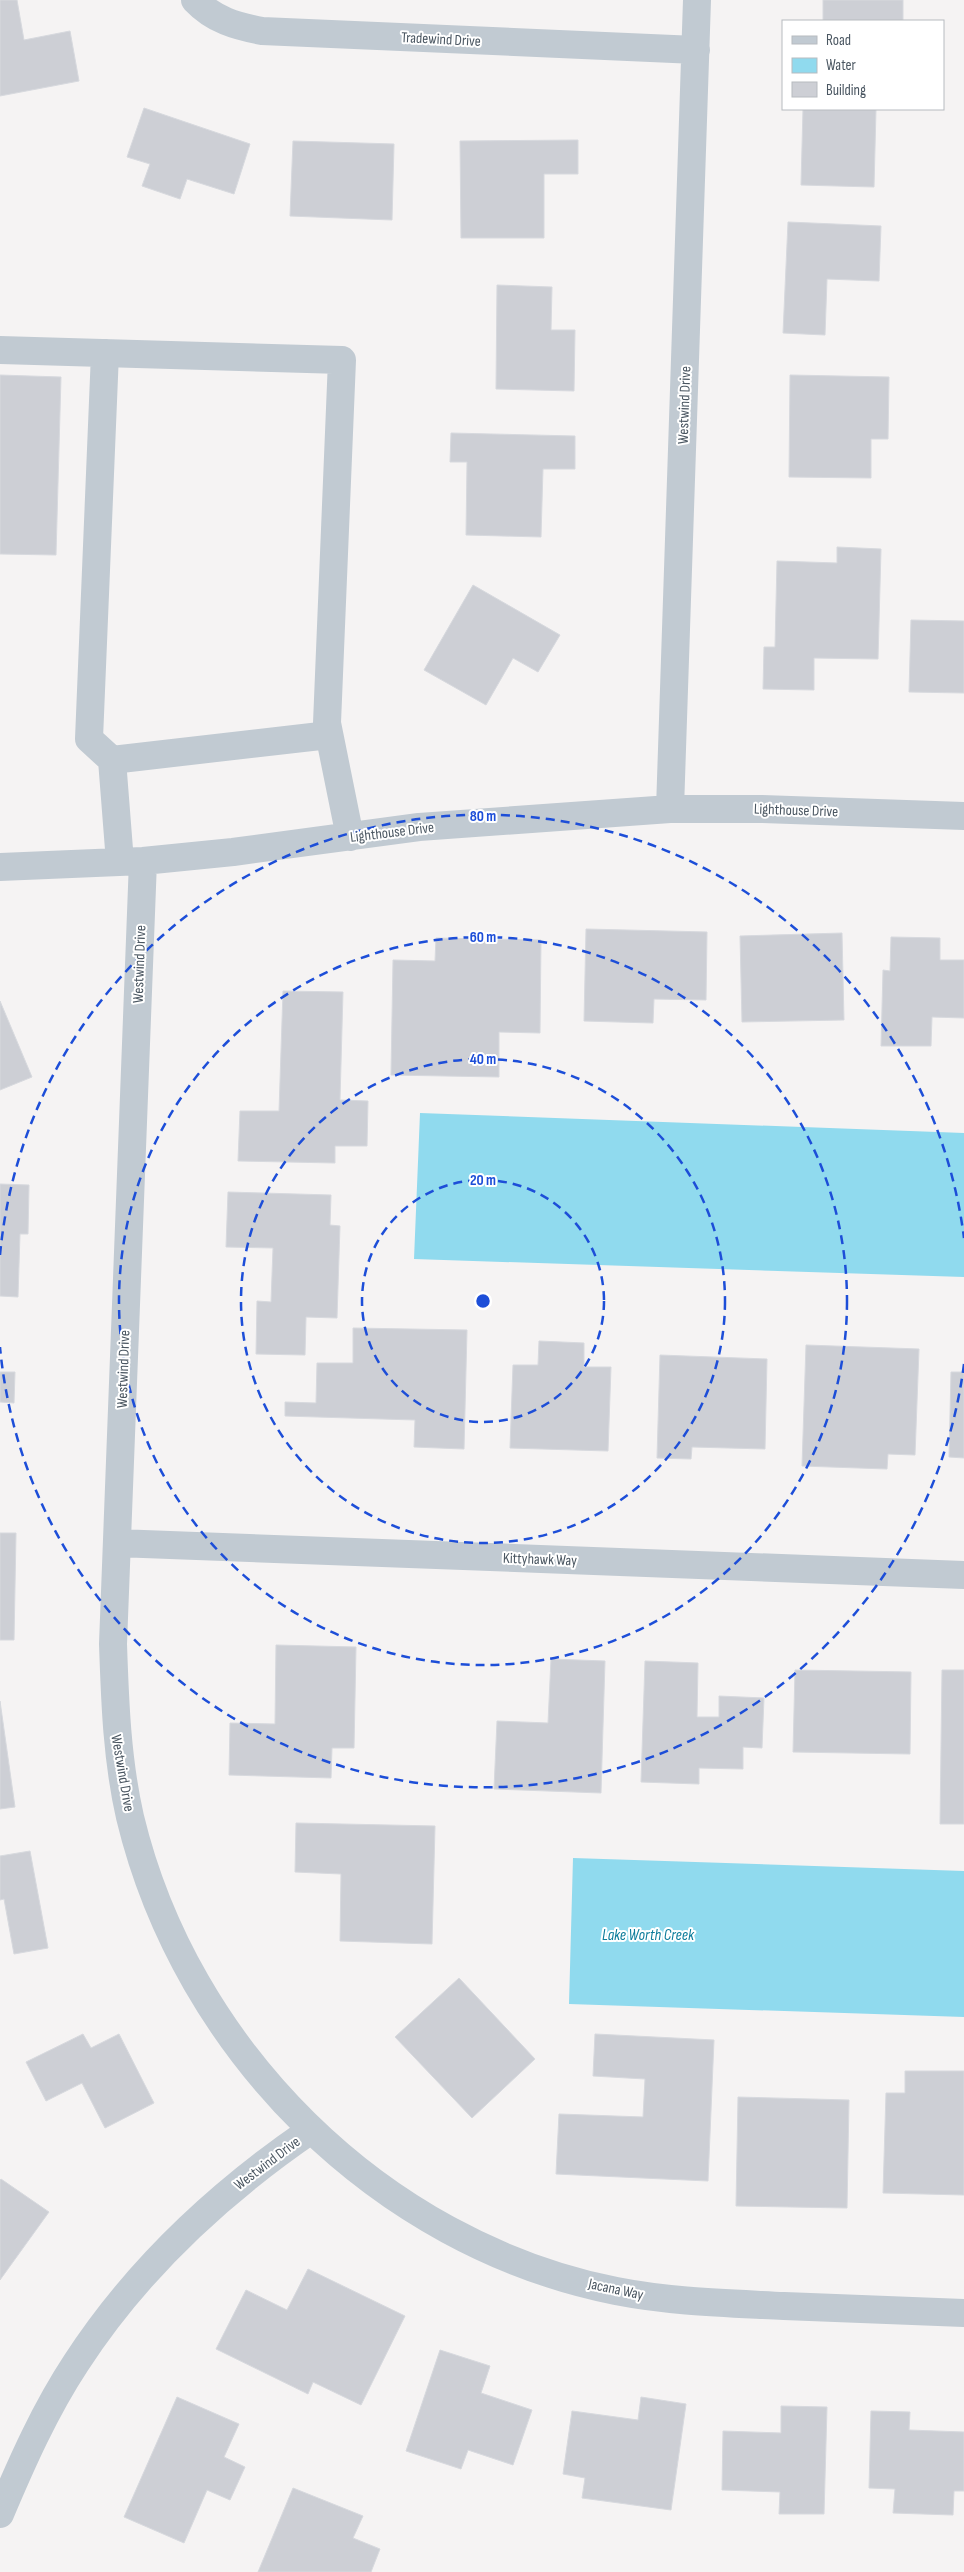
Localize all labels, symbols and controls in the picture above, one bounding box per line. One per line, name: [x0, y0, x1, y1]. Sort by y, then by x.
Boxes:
legend: [782, 20, 944, 110]
street label: Tradewind Drive: [401, 28, 481, 51]
text: Road: [826, 31, 851, 50]
text: Water: [826, 56, 857, 75]
text: Building: [826, 81, 866, 100]
street label: Westwind Drive: [674, 366, 695, 444]
street label: Lighthouse Drive: [754, 800, 838, 821]
text: 80 m: [470, 807, 496, 826]
street label: Lighthouse Drive: [349, 818, 435, 847]
street label: Westwind Drive: [129, 925, 150, 1003]
text: 60 m: [470, 928, 496, 947]
text: 40 m: [470, 1050, 496, 1069]
text: 20 m: [470, 1171, 496, 1190]
centre of rings: [474, 1292, 492, 1310]
street label: Westwind Drive: [113, 1330, 134, 1408]
street label: Kittyhawk Way: [503, 1549, 578, 1570]
street label: Westwind Drive: [106, 1733, 139, 1813]
water label: Lake Worth Creek: [602, 1926, 695, 1945]
street label: Westwind Drive: [230, 2132, 304, 2194]
street label: Jacana Way: [586, 2274, 645, 2305]

